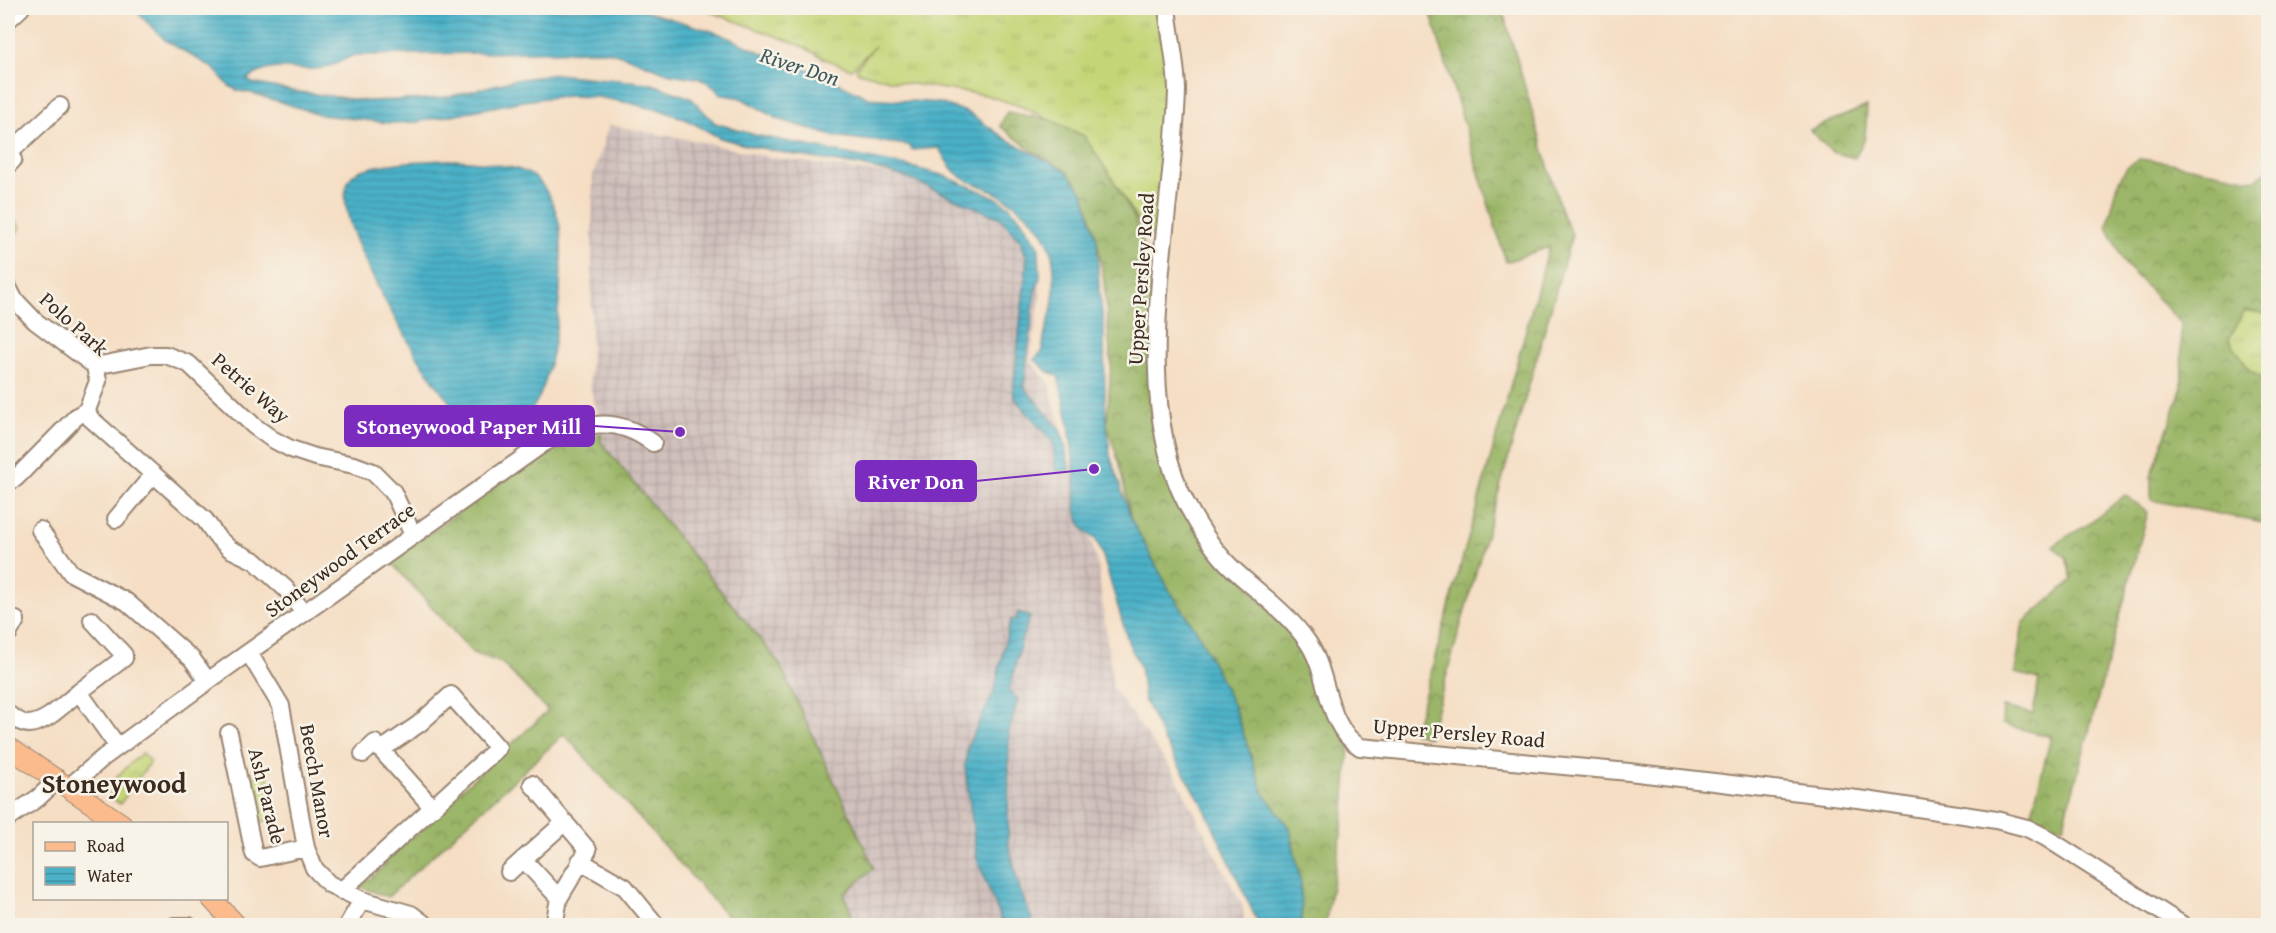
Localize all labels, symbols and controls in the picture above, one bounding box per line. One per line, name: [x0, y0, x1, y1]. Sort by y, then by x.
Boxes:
water label: River Don: [755, 38, 844, 94]
street label: Upper Persley Road: [1119, 191, 1162, 366]
street label: Polo Park: [33, 284, 116, 363]
street label: Petrie Way: [205, 345, 298, 431]
callout: Stoneywood Paper Mill: [345, 406, 594, 446]
text: Stoneywood Paper Mill: [357, 410, 582, 442]
callout: River Don: [856, 461, 976, 501]
text: River Don: [868, 465, 964, 497]
street label: Stoneywood Terrace: [258, 494, 421, 625]
street label: Upper Persley Road: [1372, 710, 1547, 756]
street label: Beech Manor: [292, 721, 343, 841]
street label: Ash Parade: [241, 745, 294, 847]
district label: Stoneywood: [41, 763, 187, 803]
legend: [33, 822, 228, 900]
text: Road: [87, 832, 125, 859]
text: Water: [87, 862, 133, 889]

